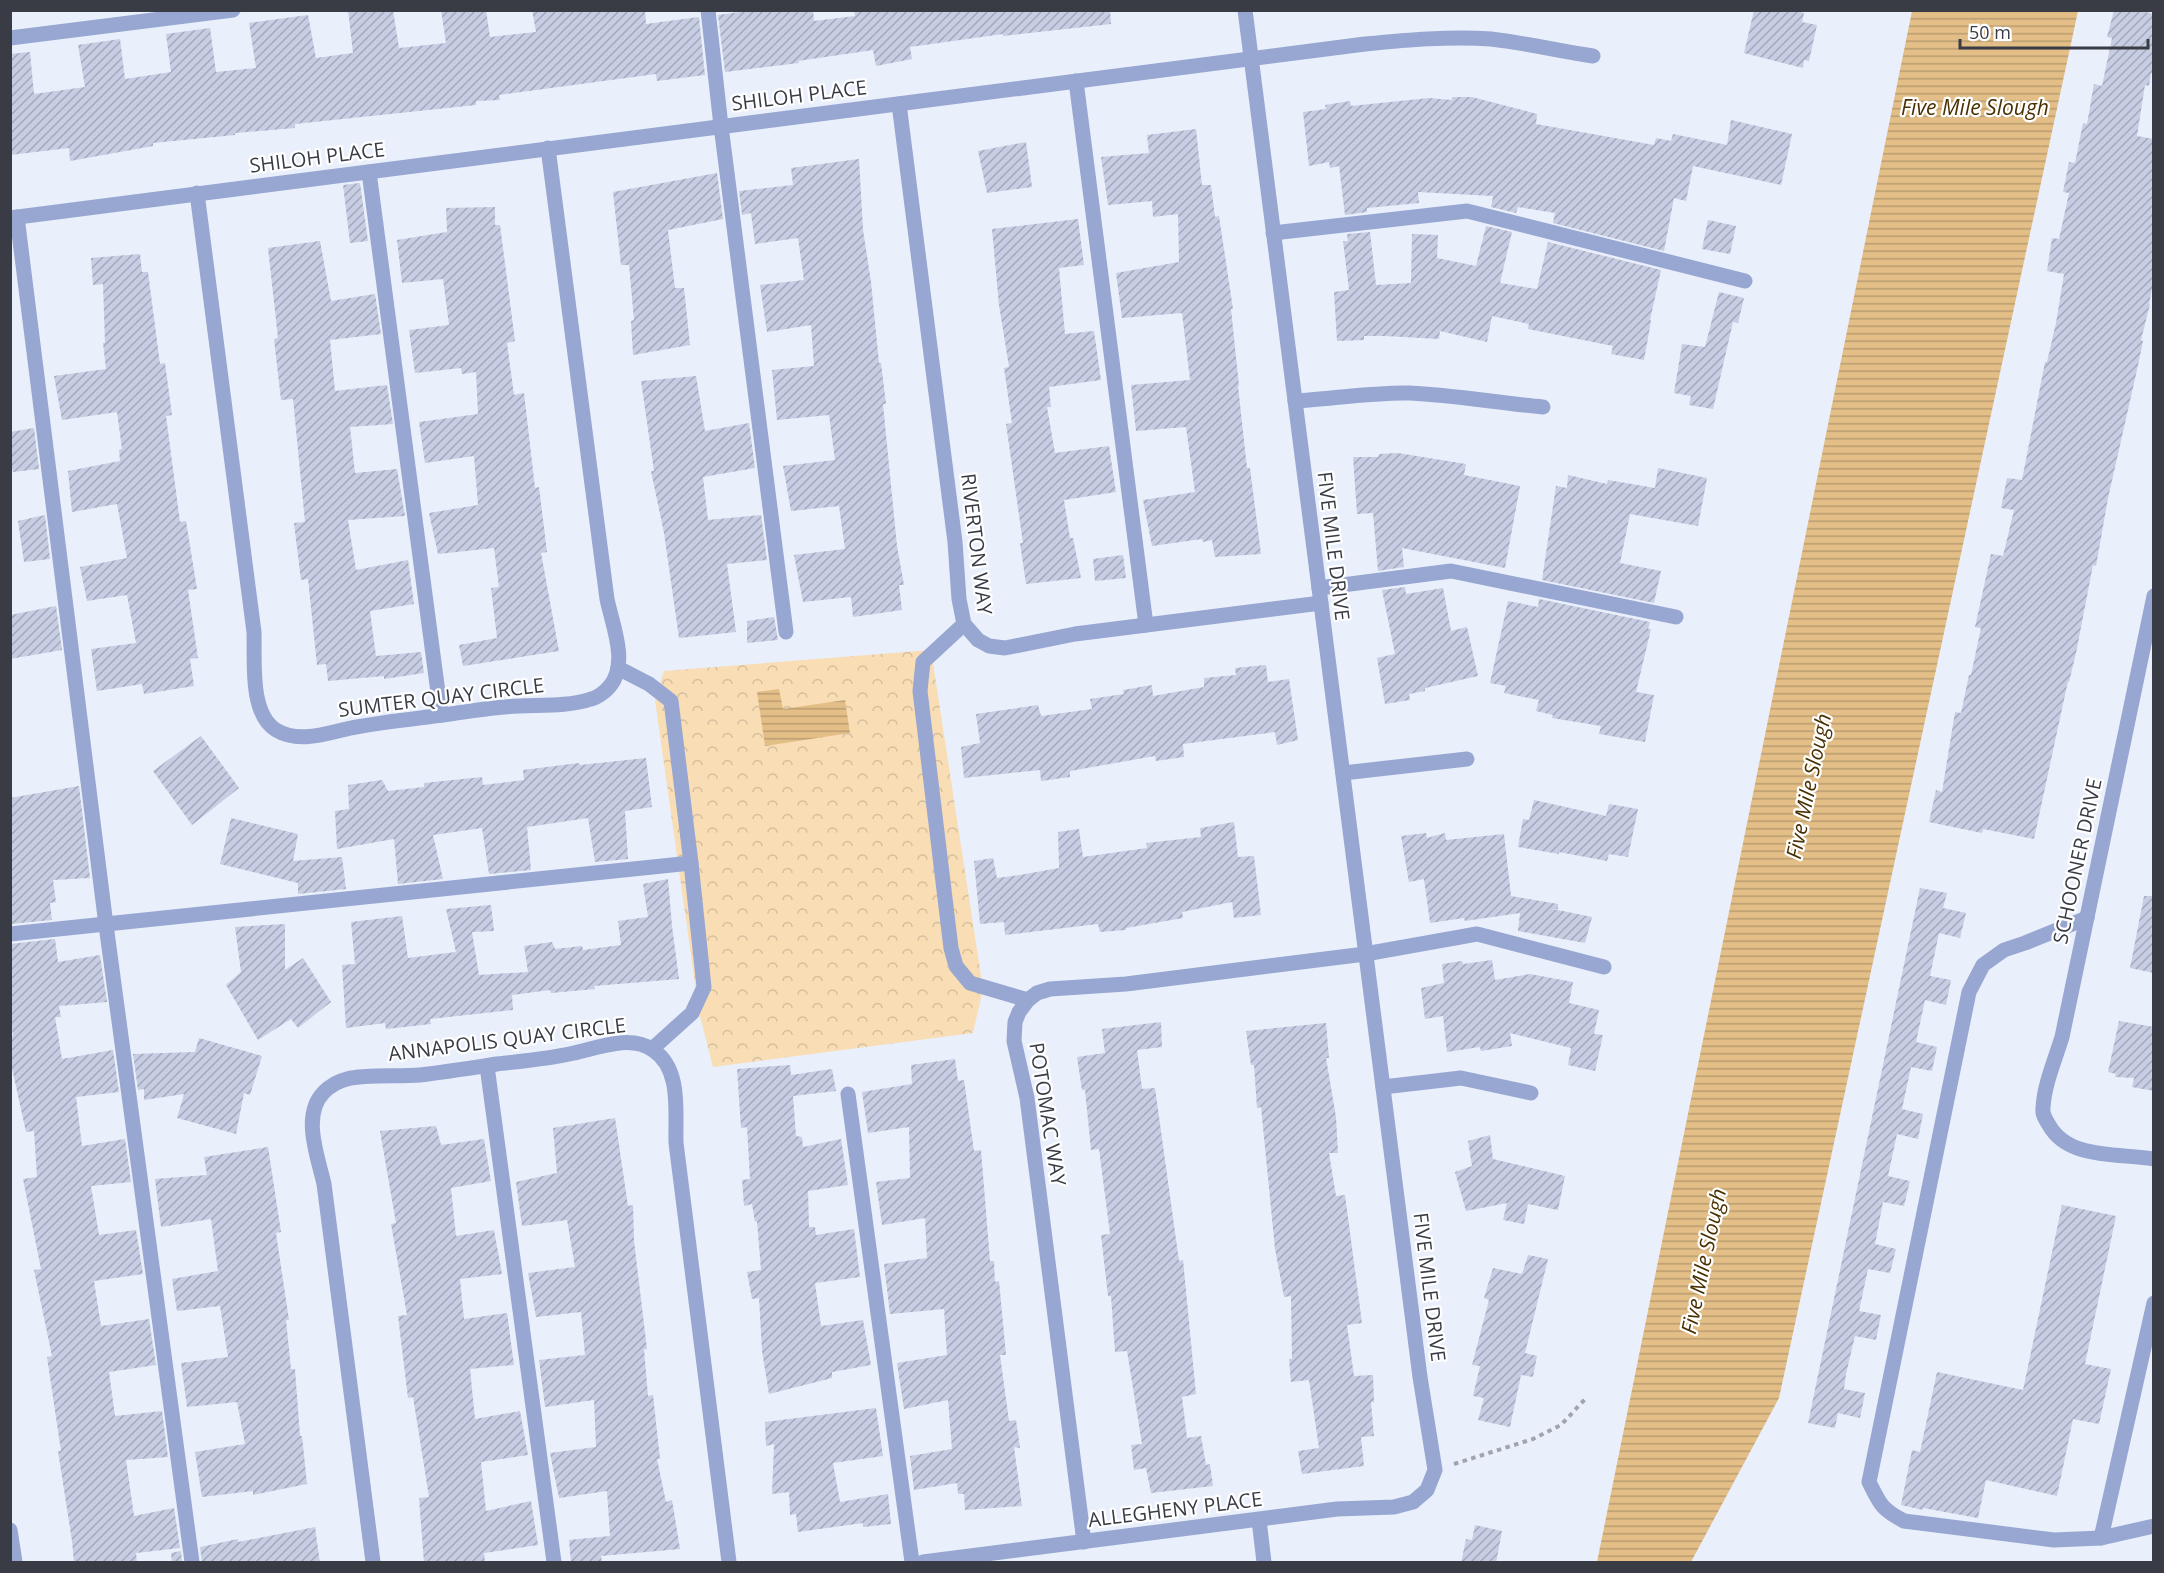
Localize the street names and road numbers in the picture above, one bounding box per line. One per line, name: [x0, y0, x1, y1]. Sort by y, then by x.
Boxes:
street label: SHILOH PLACE: [730, 73, 868, 117]
street label: SHILOH PLACE: [248, 135, 386, 179]
street label: FIVE MILE DRIVE: [1311, 470, 1357, 622]
street label: RIVERTON WAY: [955, 472, 999, 617]
street label: SUMTER QUAY CIRCLE: [337, 671, 545, 723]
street label: SCHOONER DRIVE: [2046, 776, 2108, 946]
street label: ANNAPOLIS QUAY CIRCLE: [387, 1011, 627, 1067]
street label: POTOMAC WAY: [1023, 1040, 1073, 1188]
street label: FIVE MILE DRIVE: [1407, 1211, 1453, 1363]
street label: ALLEGHENY PLACE: [1086, 1485, 1264, 1533]

